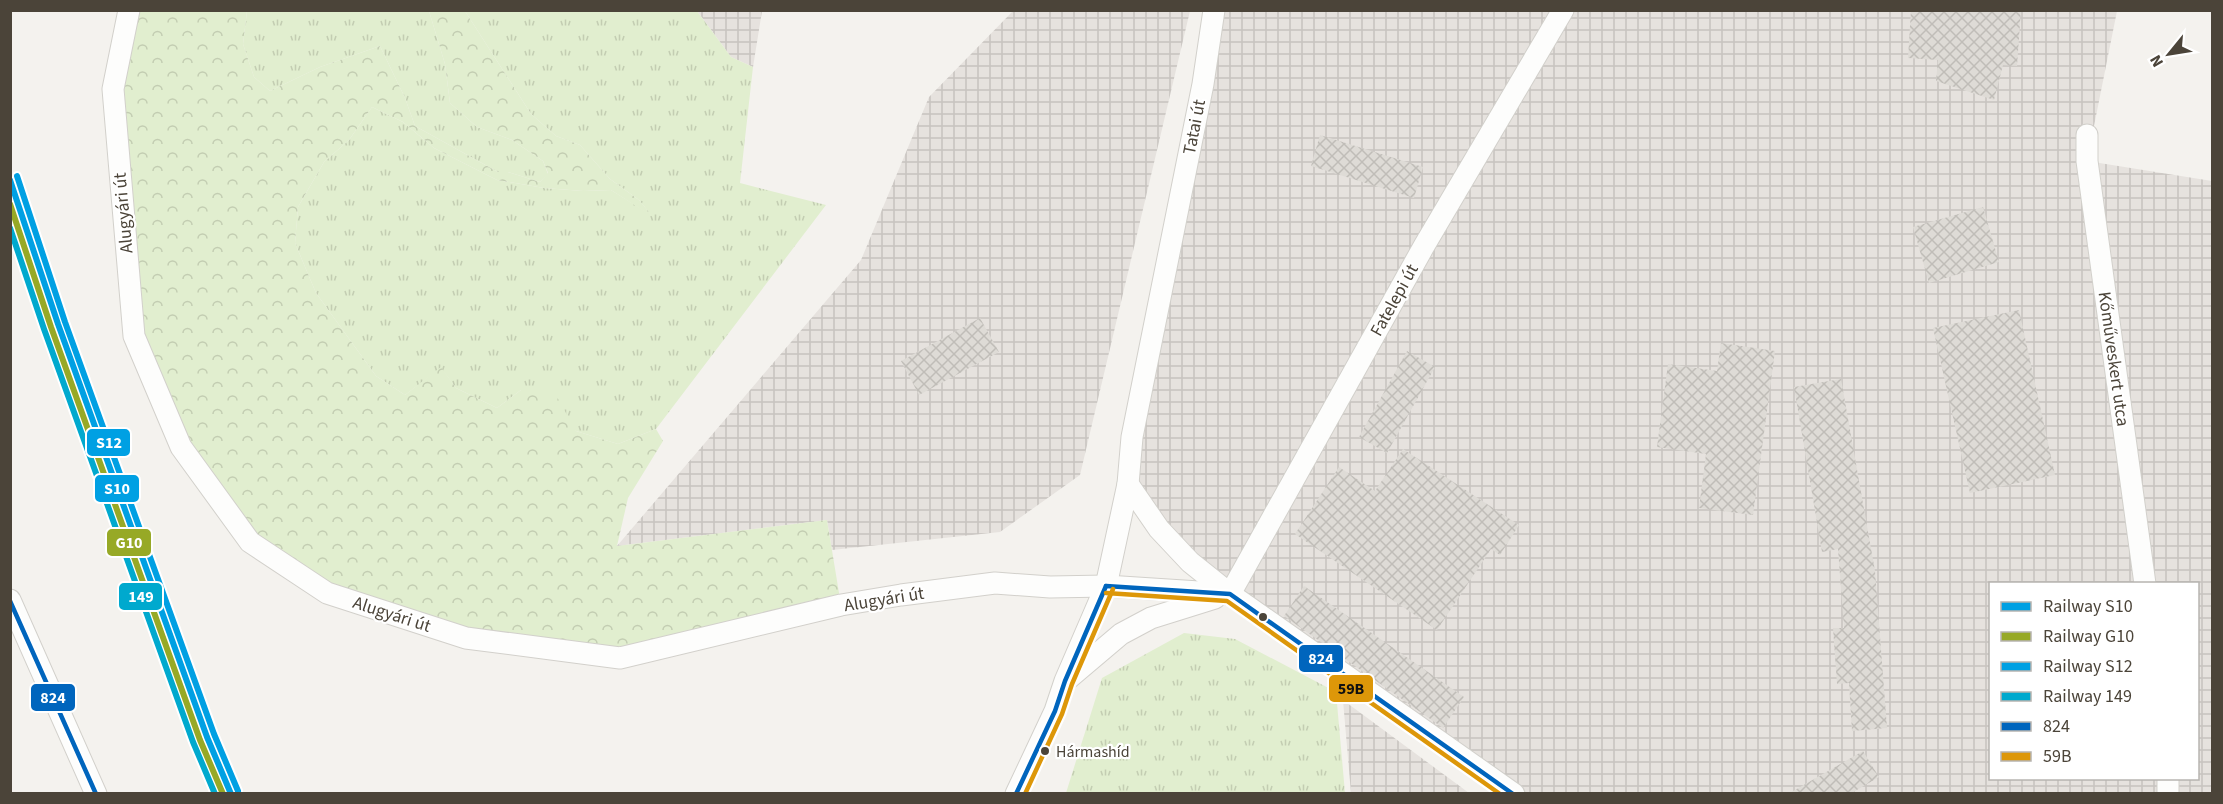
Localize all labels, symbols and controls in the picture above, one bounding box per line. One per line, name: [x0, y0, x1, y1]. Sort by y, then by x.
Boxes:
north arrow: [2139, 24, 2199, 84]
text: N: [2145, 51, 2169, 71]
street label: Tatai út: [1177, 97, 1212, 157]
street label: Alugyári út: [108, 172, 139, 254]
street label: Fatelepi út: [1364, 260, 1425, 341]
street label: Kőműveskert utca: [2092, 290, 2135, 428]
line badge: S12: [86, 428, 131, 457]
text: S12: [96, 432, 122, 454]
line badge: S10: [94, 474, 140, 503]
text: S10: [104, 478, 130, 500]
line badge: G10: [106, 528, 152, 557]
text: G10: [115, 532, 143, 554]
street label: Alugyári út: [842, 581, 926, 618]
line badge: 149: [118, 582, 163, 611]
legend: [1989, 582, 2199, 780]
text: 149: [128, 586, 154, 608]
street label: Alugyári út: [350, 590, 434, 639]
text: Railway S10: [2043, 594, 2133, 619]
unlabelled marker: [1257, 611, 1269, 623]
text: Railway G10: [2043, 624, 2134, 649]
line badge: 824: [1298, 644, 1344, 673]
text: 824: [1308, 648, 1334, 670]
text: Railway S12: [2043, 654, 2133, 679]
line badge: 59B: [1328, 674, 1374, 703]
text: 59B: [1338, 678, 1365, 700]
line badge: 824: [30, 683, 76, 712]
text: Railway 149: [2043, 684, 2132, 709]
text: 824: [40, 687, 66, 709]
text: 824: [2043, 714, 2070, 739]
place label: Hármashíd: [1056, 741, 1130, 763]
text: 59B: [2043, 744, 2071, 769]
marker: Hármashíd: [1039, 745, 1051, 757]

